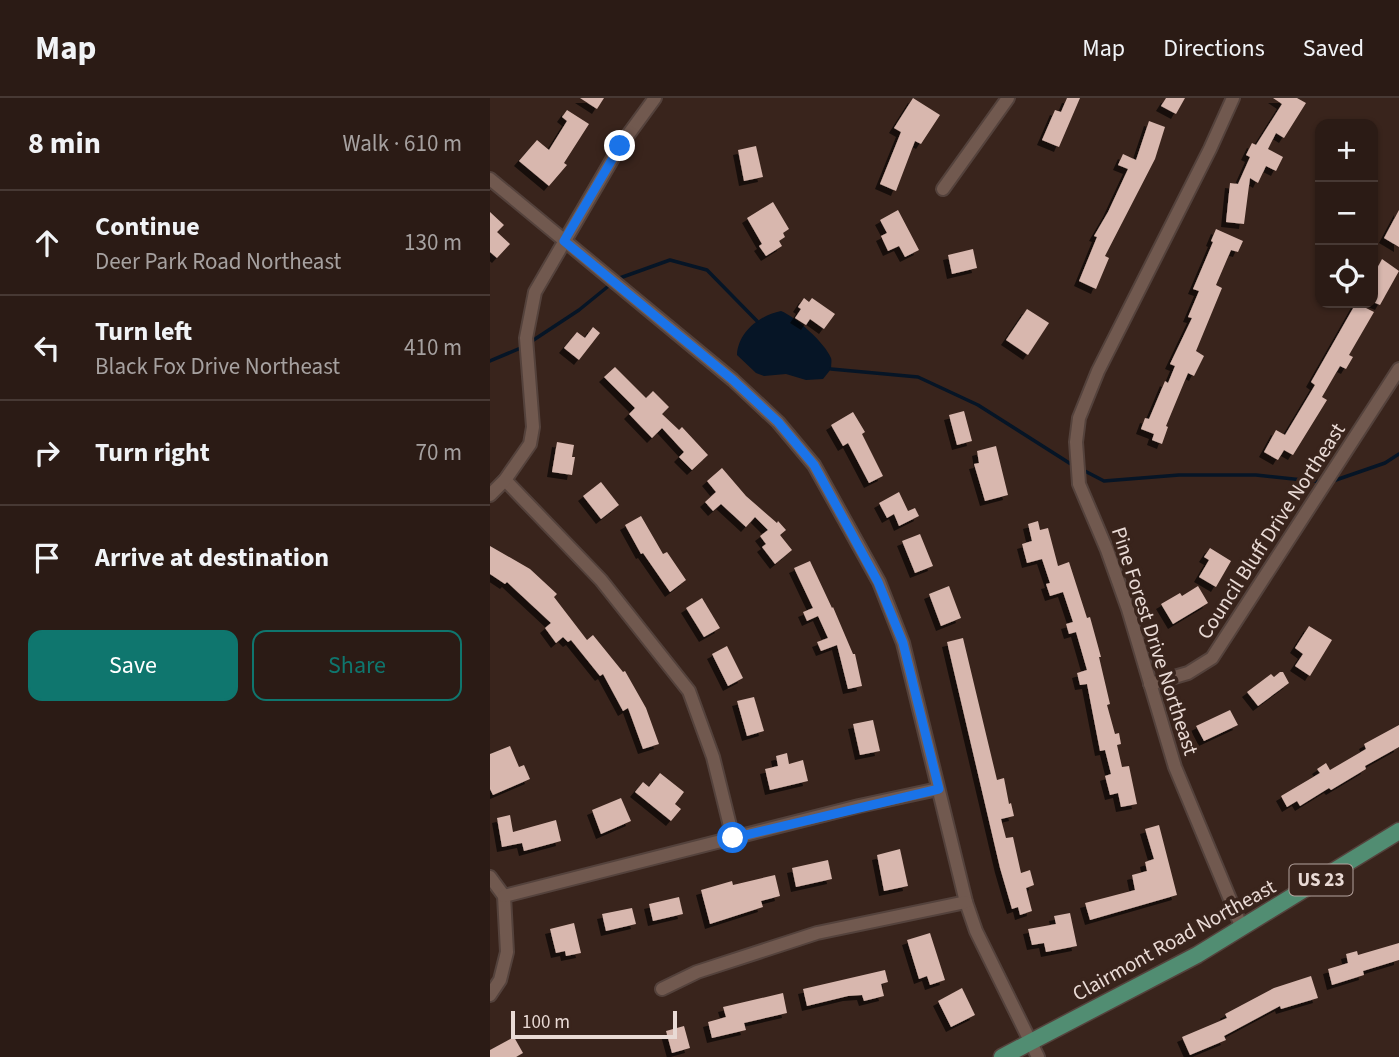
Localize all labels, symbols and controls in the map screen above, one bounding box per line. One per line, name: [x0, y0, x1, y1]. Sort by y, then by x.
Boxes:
text: Map: [35, 25, 96, 72]
text: Map: [1082, 31, 1125, 66]
text: Directions: [1163, 31, 1265, 66]
text: Saved: [1303, 31, 1364, 66]
map controls: [1315, 119, 1378, 308]
button: +: [1315, 119, 1378, 182]
text: 8 min: [28, 122, 101, 165]
text: Walk · 610 m: [343, 127, 462, 160]
route end: [604, 130, 635, 161]
button: −: [1315, 182, 1378, 245]
text: Continue: [95, 208, 200, 245]
icon: ahead: [28, 224, 66, 262]
text: 130 m: [404, 226, 462, 259]
text: Deer Park Road Northeast: [95, 245, 341, 278]
button: locate: [1315, 245, 1378, 308]
text: Turn left: [95, 313, 192, 350]
icon: left: [28, 329, 66, 367]
text: 410 m: [404, 331, 462, 364]
text: Black Fox Drive Northeast: [95, 350, 340, 383]
street label: Council Bluff Drive Northeast: [1190, 417, 1352, 645]
icon: right: [28, 434, 66, 472]
text: Turn right: [95, 434, 210, 471]
text: 70 m: [415, 436, 462, 469]
street label: Pine Forest Drive Northeast: [1104, 523, 1206, 759]
icon: arrive: [28, 539, 66, 577]
text: Arrive at destination: [95, 539, 329, 576]
button: Save: [28, 630, 238, 701]
button: Share: [252, 630, 462, 701]
route start: [717, 822, 748, 853]
road number: US 23: [1290, 864, 1352, 895]
street label: Clairmont Road Northeast: [1067, 872, 1281, 1008]
scale bar: [511, 1008, 677, 1040]
text: 100 m: [522, 1009, 570, 1036]

